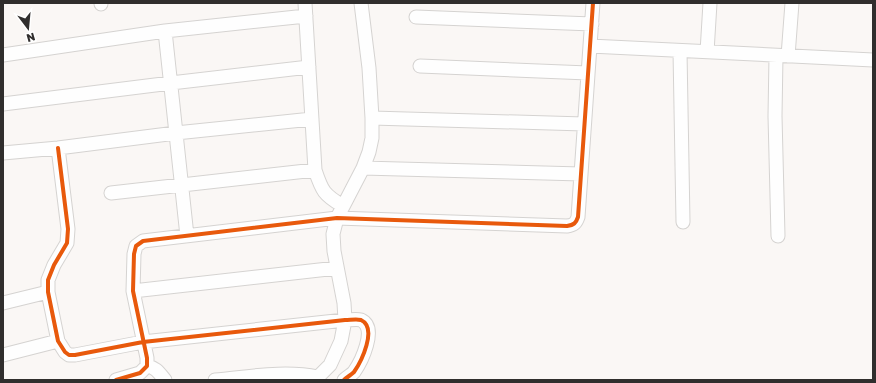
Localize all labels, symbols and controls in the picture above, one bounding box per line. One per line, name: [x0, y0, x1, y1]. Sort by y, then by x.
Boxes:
north arrow: [8, 8, 48, 48]
text: N: [25, 31, 37, 45]

